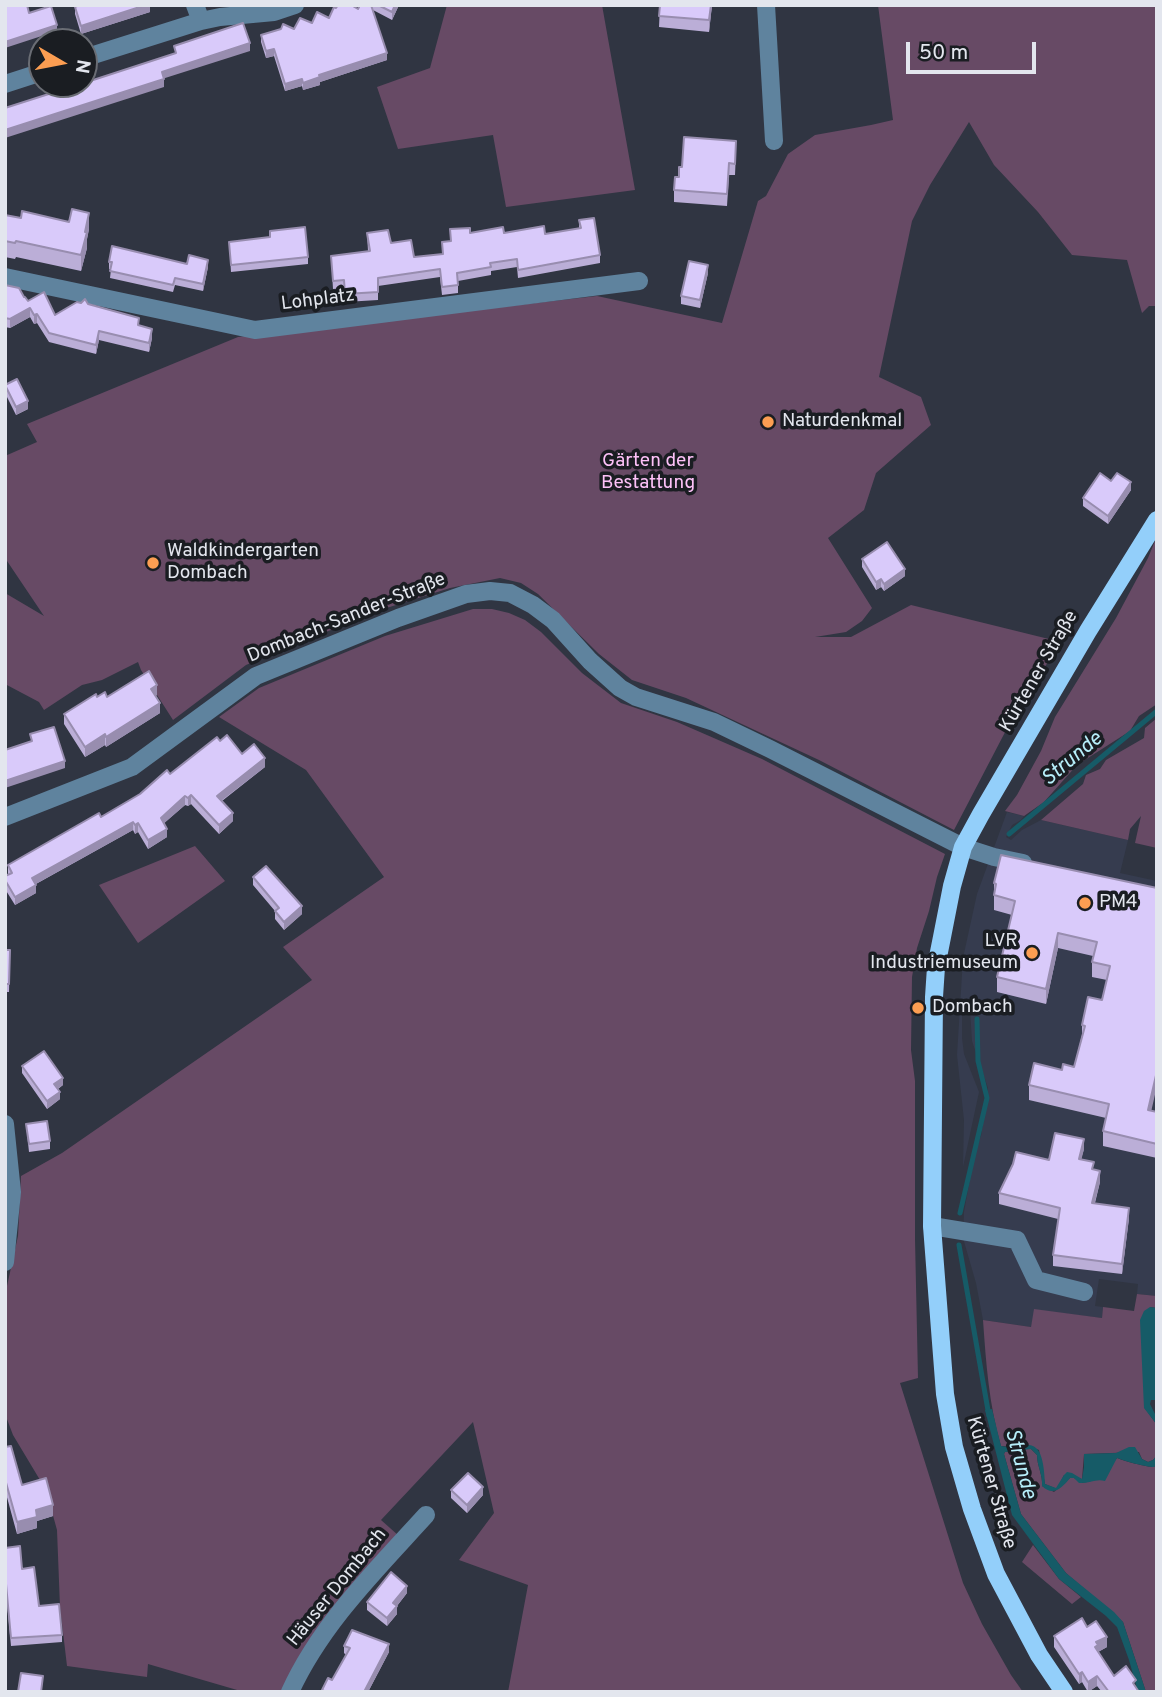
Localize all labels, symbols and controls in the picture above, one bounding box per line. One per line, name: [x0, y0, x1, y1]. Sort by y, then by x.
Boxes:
north arrow: [28, 28, 98, 98]
scale bar: [910, 28, 1040, 72]
text: 50 m: [919, 40, 968, 67]
text: N: [69, 57, 95, 75]
street label: Lohplatz: [280, 285, 356, 317]
place label: Naturdenkmal: [782, 411, 902, 433]
marker: Naturdenkmal: [760, 414, 776, 430]
park label: Gärten der Bestattung: [601, 451, 695, 495]
place label: Waldkindergarten Dombach: [167, 541, 319, 585]
marker: Waldkindergarten Dombach: [145, 555, 161, 571]
street label: Dombach-Sander-Straße: [245, 569, 449, 669]
street label: Kürtener Straße: [996, 607, 1084, 737]
water label: Strunde: [1038, 727, 1108, 793]
place label: PM4: [1099, 892, 1138, 914]
marker: PM4: [1077, 895, 1093, 911]
place label: LVR Industriemuseum: [870, 931, 1018, 975]
marker: LVR Industriemuseum: [1024, 945, 1040, 961]
place label: Dombach: [932, 997, 1013, 1019]
marker: Dombach: [910, 1000, 926, 1016]
street label: Kürtener Straße: [960, 1414, 1020, 1552]
water label: Strunde: [998, 1426, 1040, 1502]
street label: Häuser Dombach: [283, 1524, 393, 1652]

